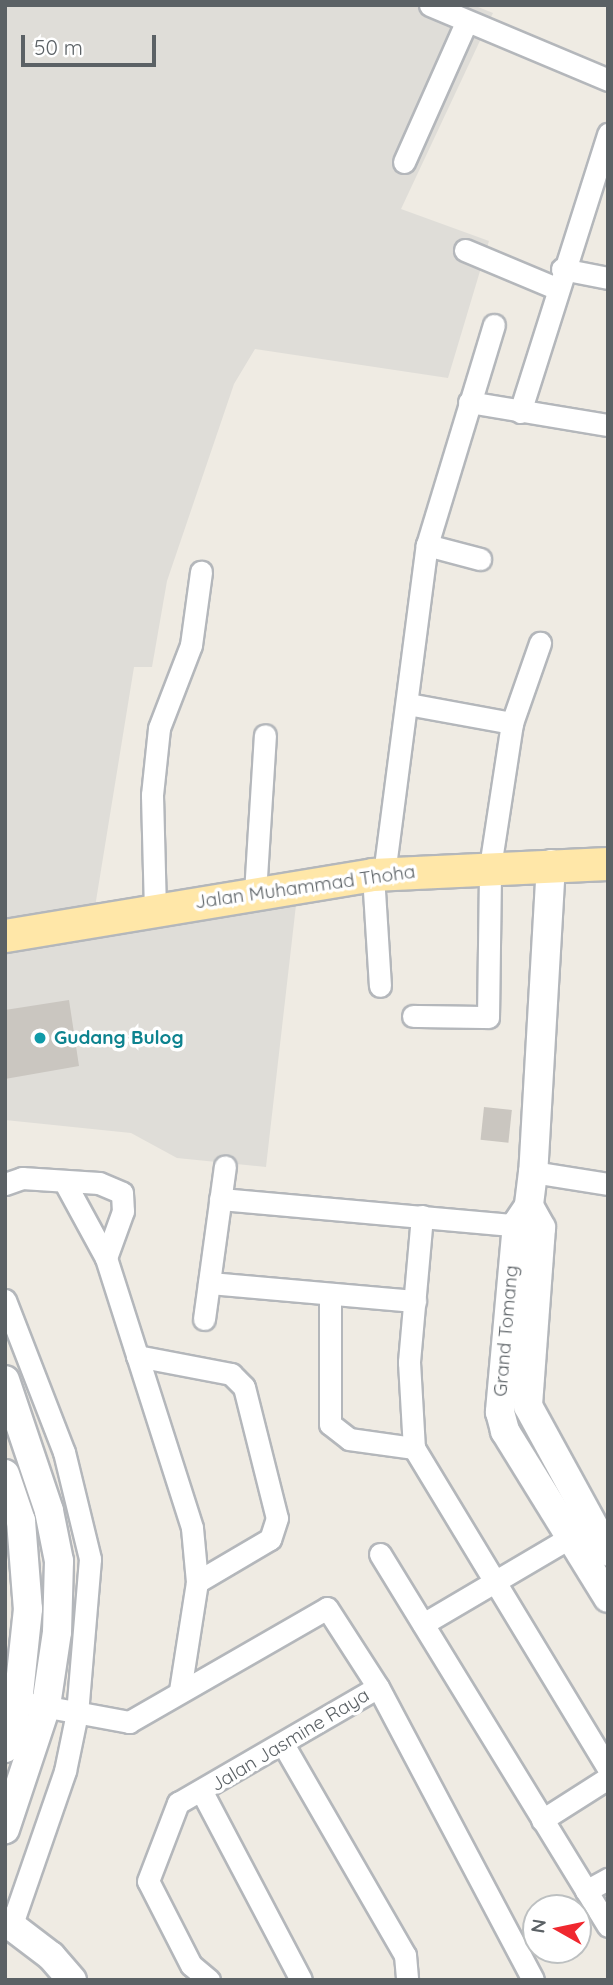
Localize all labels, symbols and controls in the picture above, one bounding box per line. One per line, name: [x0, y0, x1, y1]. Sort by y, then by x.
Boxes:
scale bar: [24, 21, 159, 65]
text: 50 m: [34, 34, 83, 60]
street label: Jalan Muhammad Thoha: [193, 860, 417, 914]
place label: Gudang Bulog: [54, 1027, 184, 1049]
marker: Gudang Bulog: [32, 1030, 48, 1046]
street label: Grand Tomang: [489, 1264, 523, 1398]
street label: Jalan Jasmine Raya: [207, 1684, 373, 1796]
north arrow: [522, 1894, 592, 1964]
text: N: [525, 1917, 551, 1935]

